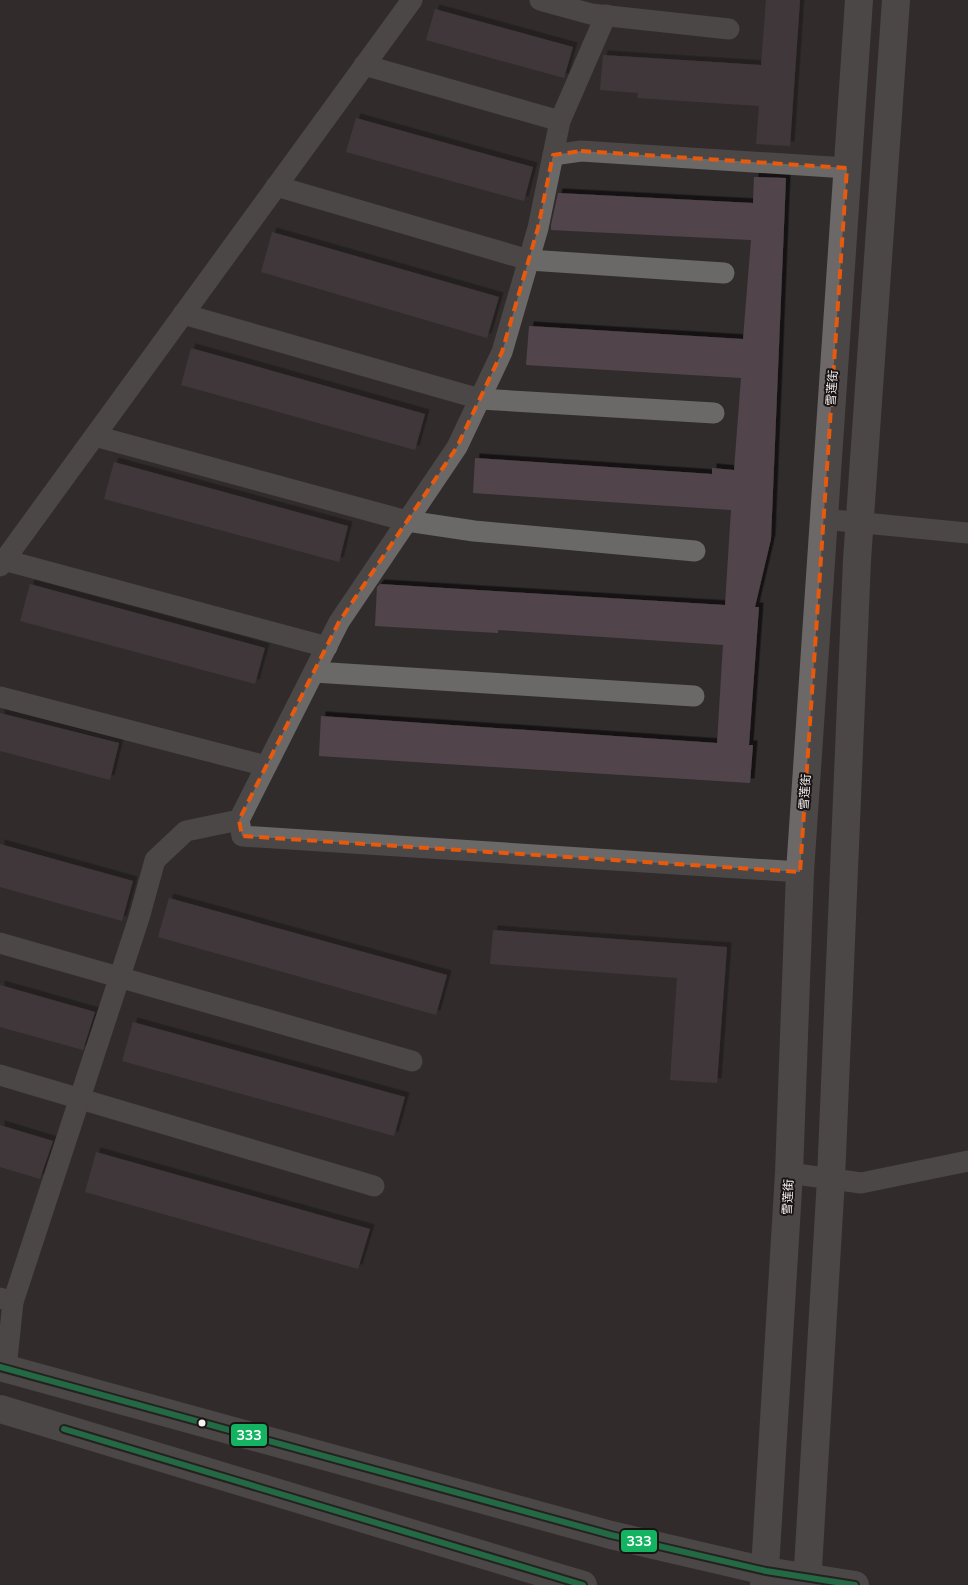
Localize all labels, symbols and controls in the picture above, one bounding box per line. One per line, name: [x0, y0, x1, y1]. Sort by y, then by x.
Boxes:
street label: 雪莲街: [823, 369, 840, 406]
street label: 雪莲街: [796, 773, 813, 810]
street label: 雪莲街: [779, 1179, 796, 1215]
unlabelled marker: [197, 1418, 207, 1428]
line badge: 333: [230, 1423, 268, 1447]
text: 333: [236, 1426, 262, 1444]
line badge: 333: [620, 1529, 658, 1553]
text: 333: [626, 1532, 652, 1550]

